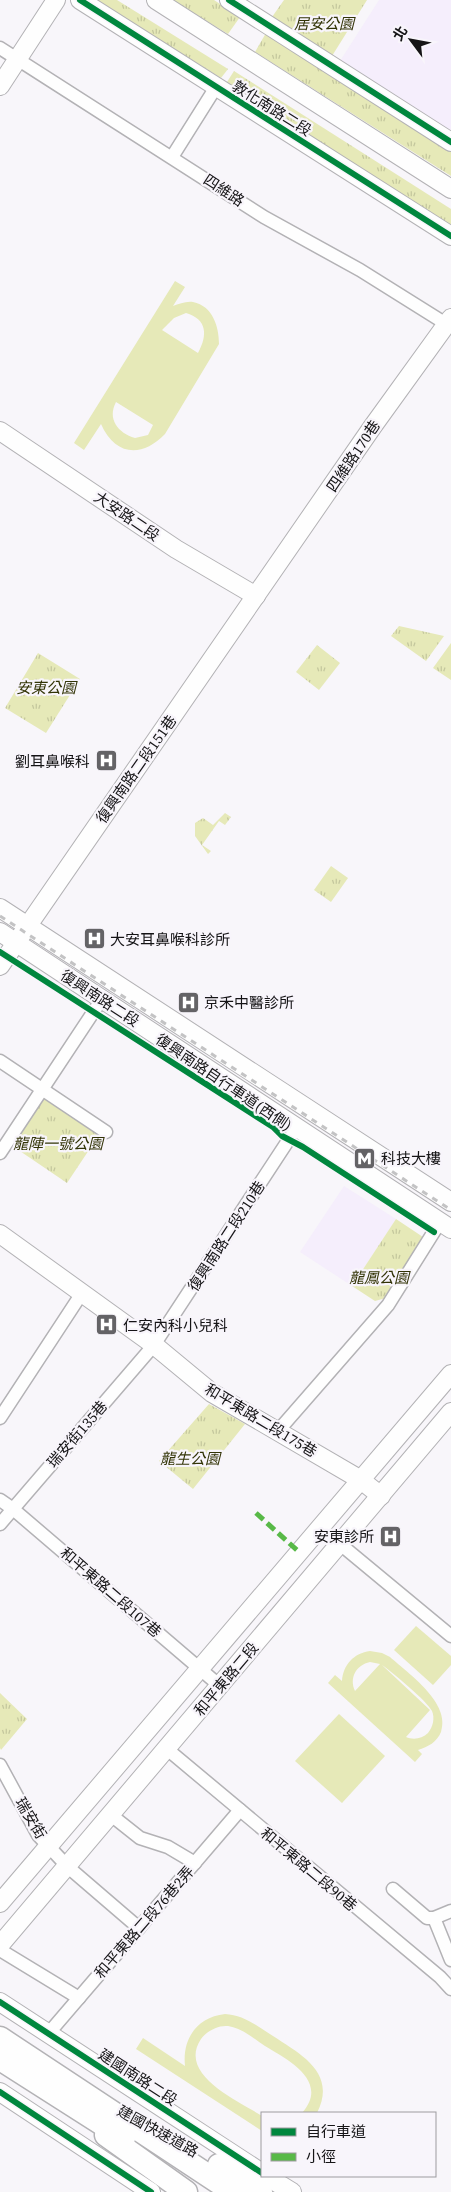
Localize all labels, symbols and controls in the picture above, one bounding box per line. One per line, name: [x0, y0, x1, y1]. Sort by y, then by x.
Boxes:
park label: 居安公園: [294, 13, 356, 34]
north arrow: [386, 15, 436, 65]
text: 北: [388, 22, 412, 44]
street label: 敦化南路二段: [228, 75, 316, 141]
street label: 四維路: [199, 169, 249, 211]
street label: 四維路170巷: [321, 416, 385, 496]
street label: 大安路二段: [90, 486, 164, 546]
park label: 安東公園: [16, 677, 78, 698]
street label: 復興南路二段151巷: [91, 711, 181, 827]
hospital icon: 劉耳鼻喉科: [94, 749, 118, 773]
place label: 劉耳鼻喉科: [15, 751, 90, 772]
hospital icon: 大安耳鼻喉科診所: [82, 927, 106, 951]
place label: 大安耳鼻喉科診所: [110, 929, 230, 950]
street label: 復興南路二段: [57, 965, 143, 1031]
hospital icon: 京禾中醫診所: [176, 990, 200, 1014]
place label: 京禾中醫診所: [204, 992, 294, 1013]
street label: 復興南路自行車道(西側): [152, 1029, 296, 1135]
park label: 龍陣一號公園: [13, 1133, 105, 1154]
metro station icon: 科技大樓: [353, 1146, 377, 1170]
place label: 科技大樓: [381, 1148, 441, 1169]
street label: 復興南路二段210巷: [182, 1177, 270, 1295]
park label: 龍鳳公園: [349, 1267, 411, 1288]
hospital icon: 仁安內科小兒科: [95, 1313, 119, 1337]
place label: 仁安內科小兒科: [123, 1315, 228, 1336]
street label: 和平東路二段175巷: [201, 1378, 321, 1462]
street label: 瑞安街135巷: [42, 1396, 112, 1472]
park label: 龍生公園: [160, 1448, 222, 1469]
hospital icon: 安東診所: [378, 1524, 402, 1548]
place label: 安東診所: [314, 1526, 374, 1547]
street label: 和平東路二段107巷: [56, 1542, 166, 1642]
street label: 和平東路二段: [189, 1638, 263, 1720]
street label: 瑞安街: [10, 1793, 52, 1843]
street label: 和平東路二段90巷: [256, 1822, 362, 1916]
street label: 和平東路二段76巷2弄: [89, 1861, 199, 1983]
street label: 建國南路二段: [95, 2044, 181, 2110]
street label: 建國快速道路: [114, 2100, 202, 2162]
legend: [261, 2112, 436, 2177]
text: 自行車道: [306, 2121, 366, 2142]
text: 小徑: [306, 2146, 336, 2167]

